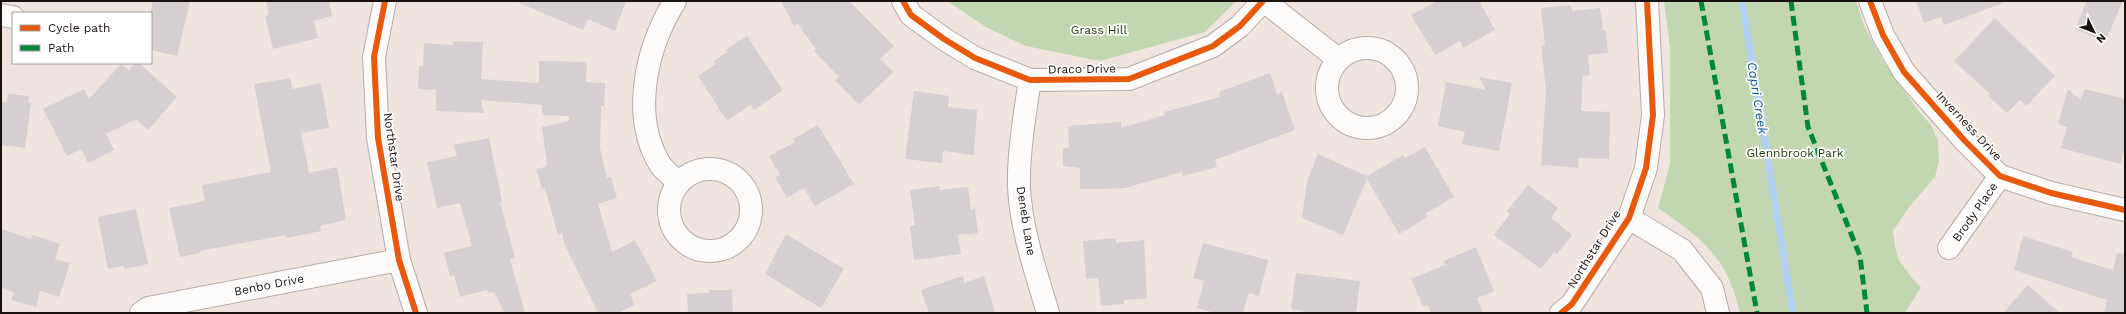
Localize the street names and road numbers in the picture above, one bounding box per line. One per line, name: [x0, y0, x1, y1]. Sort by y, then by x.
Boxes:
street label: Draco Drive: [1048, 61, 1116, 77]
street label: Inverness Drive: [1933, 88, 2005, 164]
street label: Northstar Drive: [381, 112, 407, 202]
street label: Brody Place: [1950, 180, 2000, 244]
street label: Deneb Lane: [1014, 185, 1038, 257]
street label: Northstar Drive: [1564, 207, 1624, 291]
street label: Benbo Drive: [233, 271, 305, 299]

